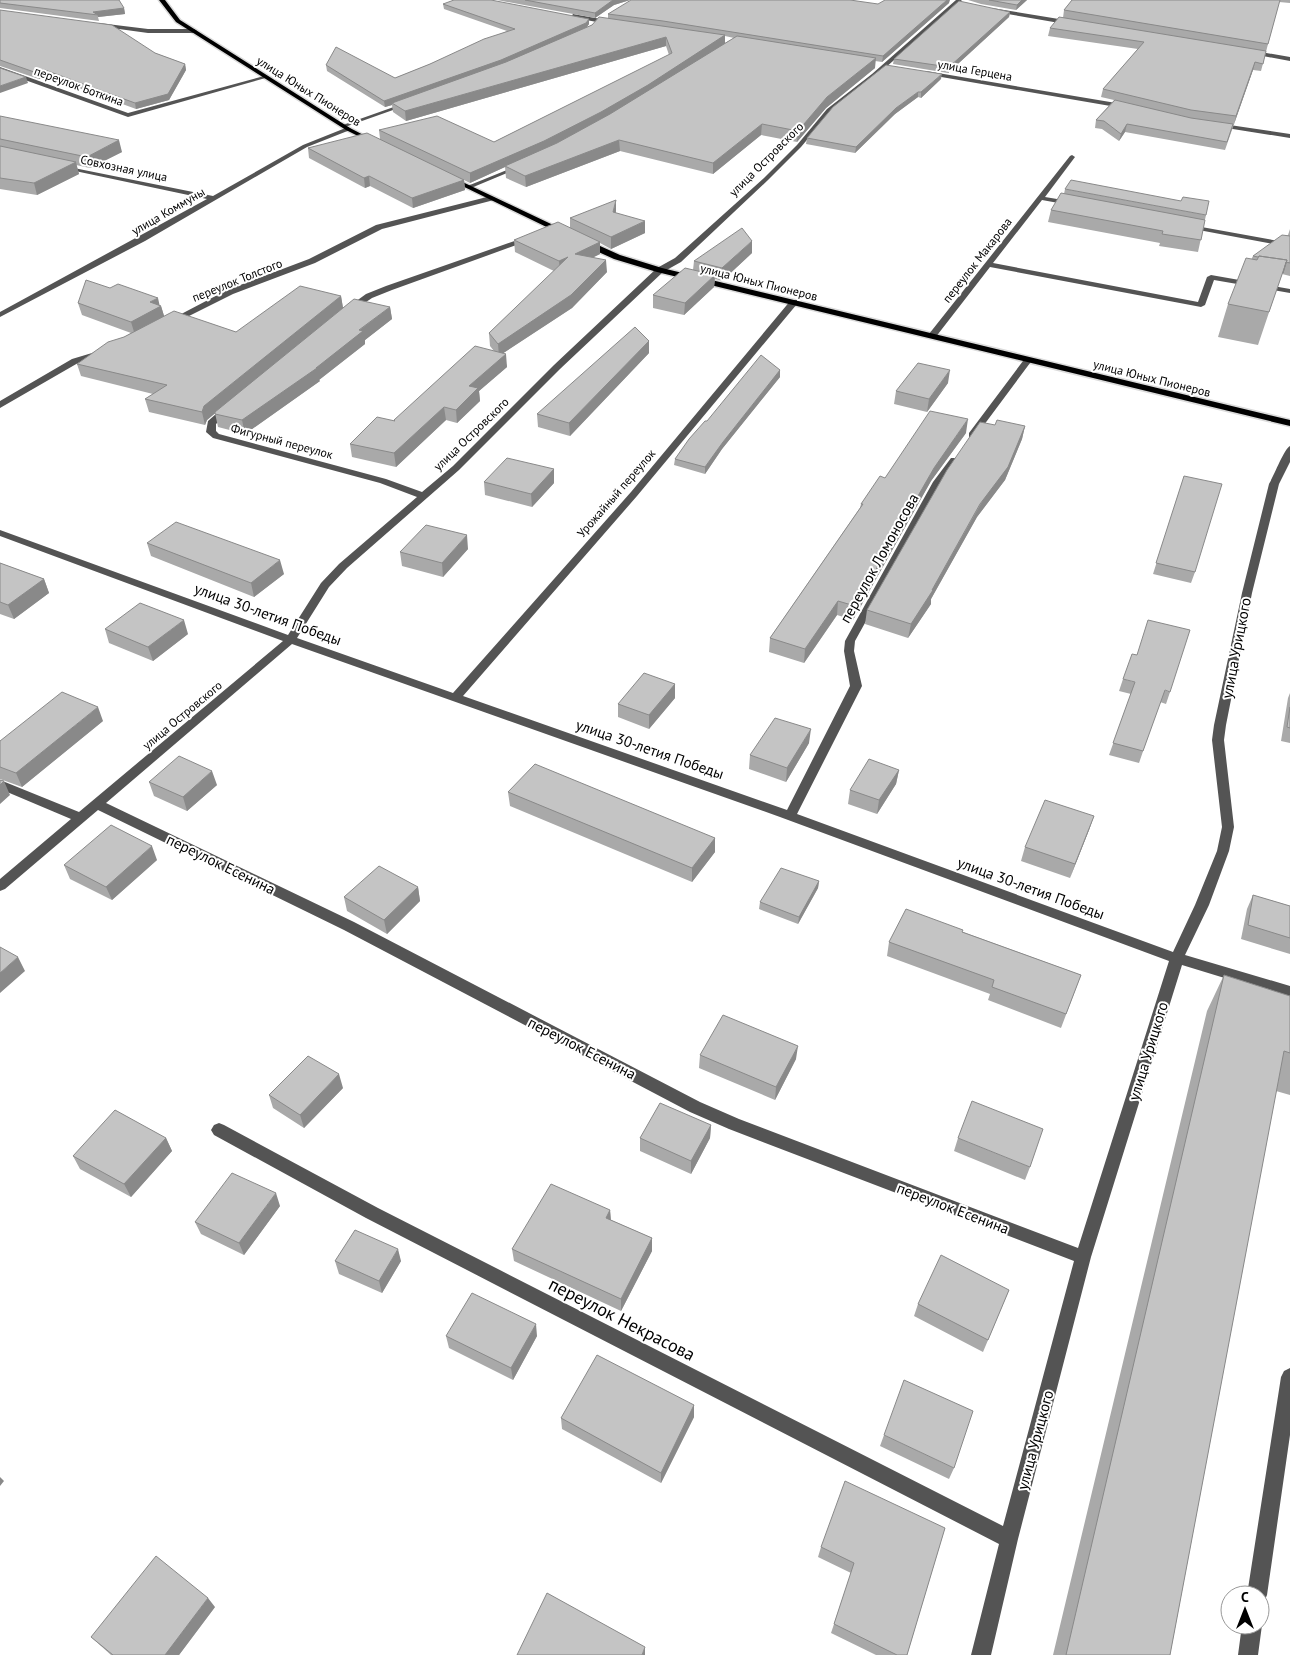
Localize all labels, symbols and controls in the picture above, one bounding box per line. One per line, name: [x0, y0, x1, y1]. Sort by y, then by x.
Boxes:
street label: улица Юных Пионеров: [254, 53, 364, 129]
street label: улица Герцена: [937, 56, 1013, 84]
street label: переулок Боткина: [32, 63, 126, 109]
street label: улица Островского: [726, 119, 806, 199]
street label: Совхозная улица: [79, 151, 169, 185]
street label: улица Коммуны: [129, 184, 207, 238]
street label: переулок Макарова: [939, 214, 1015, 305]
street label: переулок Толстого: [190, 255, 284, 305]
street label: улица Юных Пионеров: [699, 260, 819, 304]
street label: улица Юных Пионеров: [1092, 356, 1212, 400]
street label: улица Островского: [430, 394, 512, 474]
street label: Фигурный переулок: [229, 420, 335, 462]
street label: Урожайный переулок: [574, 446, 659, 540]
street label: переулок Ломоносова: [836, 490, 922, 626]
street label: улица 30-летия Победы: [192, 579, 344, 649]
street label: улица Урицкого: [1217, 596, 1255, 700]
street label: улица Островского: [139, 677, 225, 753]
street label: улица 30-летия Победы: [574, 715, 726, 783]
street label: переулок Есенина: [164, 829, 278, 899]
street label: улица 30-летия Победы: [955, 853, 1107, 923]
street label: улица Урицкого: [1124, 999, 1172, 1103]
street label: переулок Есенина: [525, 1013, 639, 1083]
street label: переулок Есенина: [894, 1178, 1012, 1238]
street label: переулок Некрасова: [545, 1272, 699, 1366]
street label: улица Урицкого: [1013, 1388, 1057, 1492]
north arrow: [1220, 1585, 1270, 1635]
text: С: [1241, 1588, 1249, 1606]

